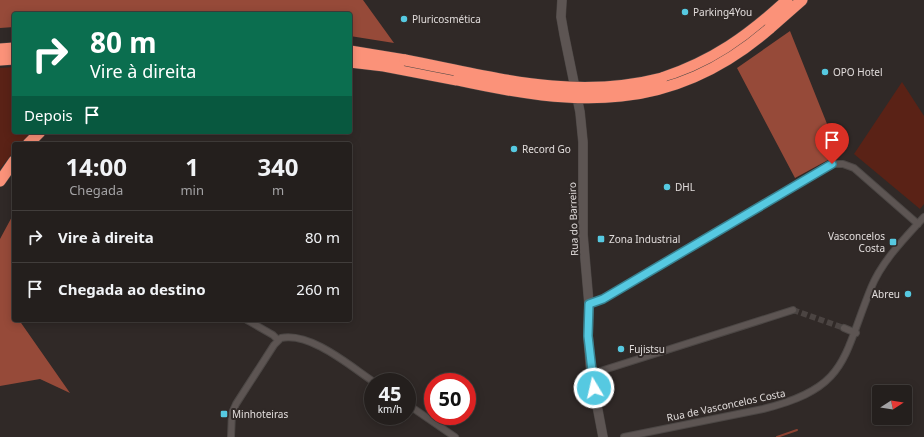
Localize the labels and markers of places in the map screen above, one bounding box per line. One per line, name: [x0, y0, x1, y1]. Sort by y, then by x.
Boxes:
place label: Parking4You: [693, 5, 752, 19]
marker: Parking4You: [680, 7, 690, 17]
place label: Pluricosmética: [412, 12, 481, 26]
marker: Pluricosmética: [399, 14, 409, 24]
place label: OPO Hotel: [833, 65, 883, 79]
marker: OPO Hotel: [820, 67, 830, 77]
pin: [815, 123, 849, 164]
place label: Record Go: [522, 142, 571, 156]
marker: Record Go: [509, 144, 519, 154]
place label: DHL: [675, 180, 695, 194]
marker: DHL: [662, 182, 672, 192]
place label: Vasconcelos Costa: [828, 229, 885, 255]
place label: Zona Industrial: [609, 232, 680, 246]
marker: Zona Industrial: [596, 234, 606, 244]
marker: Vasconcelos Costa: [888, 237, 898, 247]
place label: Abreu: [872, 287, 900, 301]
marker: Abreu: [903, 289, 913, 299]
place label: Fujistsu: [629, 342, 665, 356]
marker: Fujistsu: [616, 344, 626, 354]
place label: Minhoteiras: [232, 407, 288, 421]
marker: Minhoteiras: [219, 409, 229, 419]

